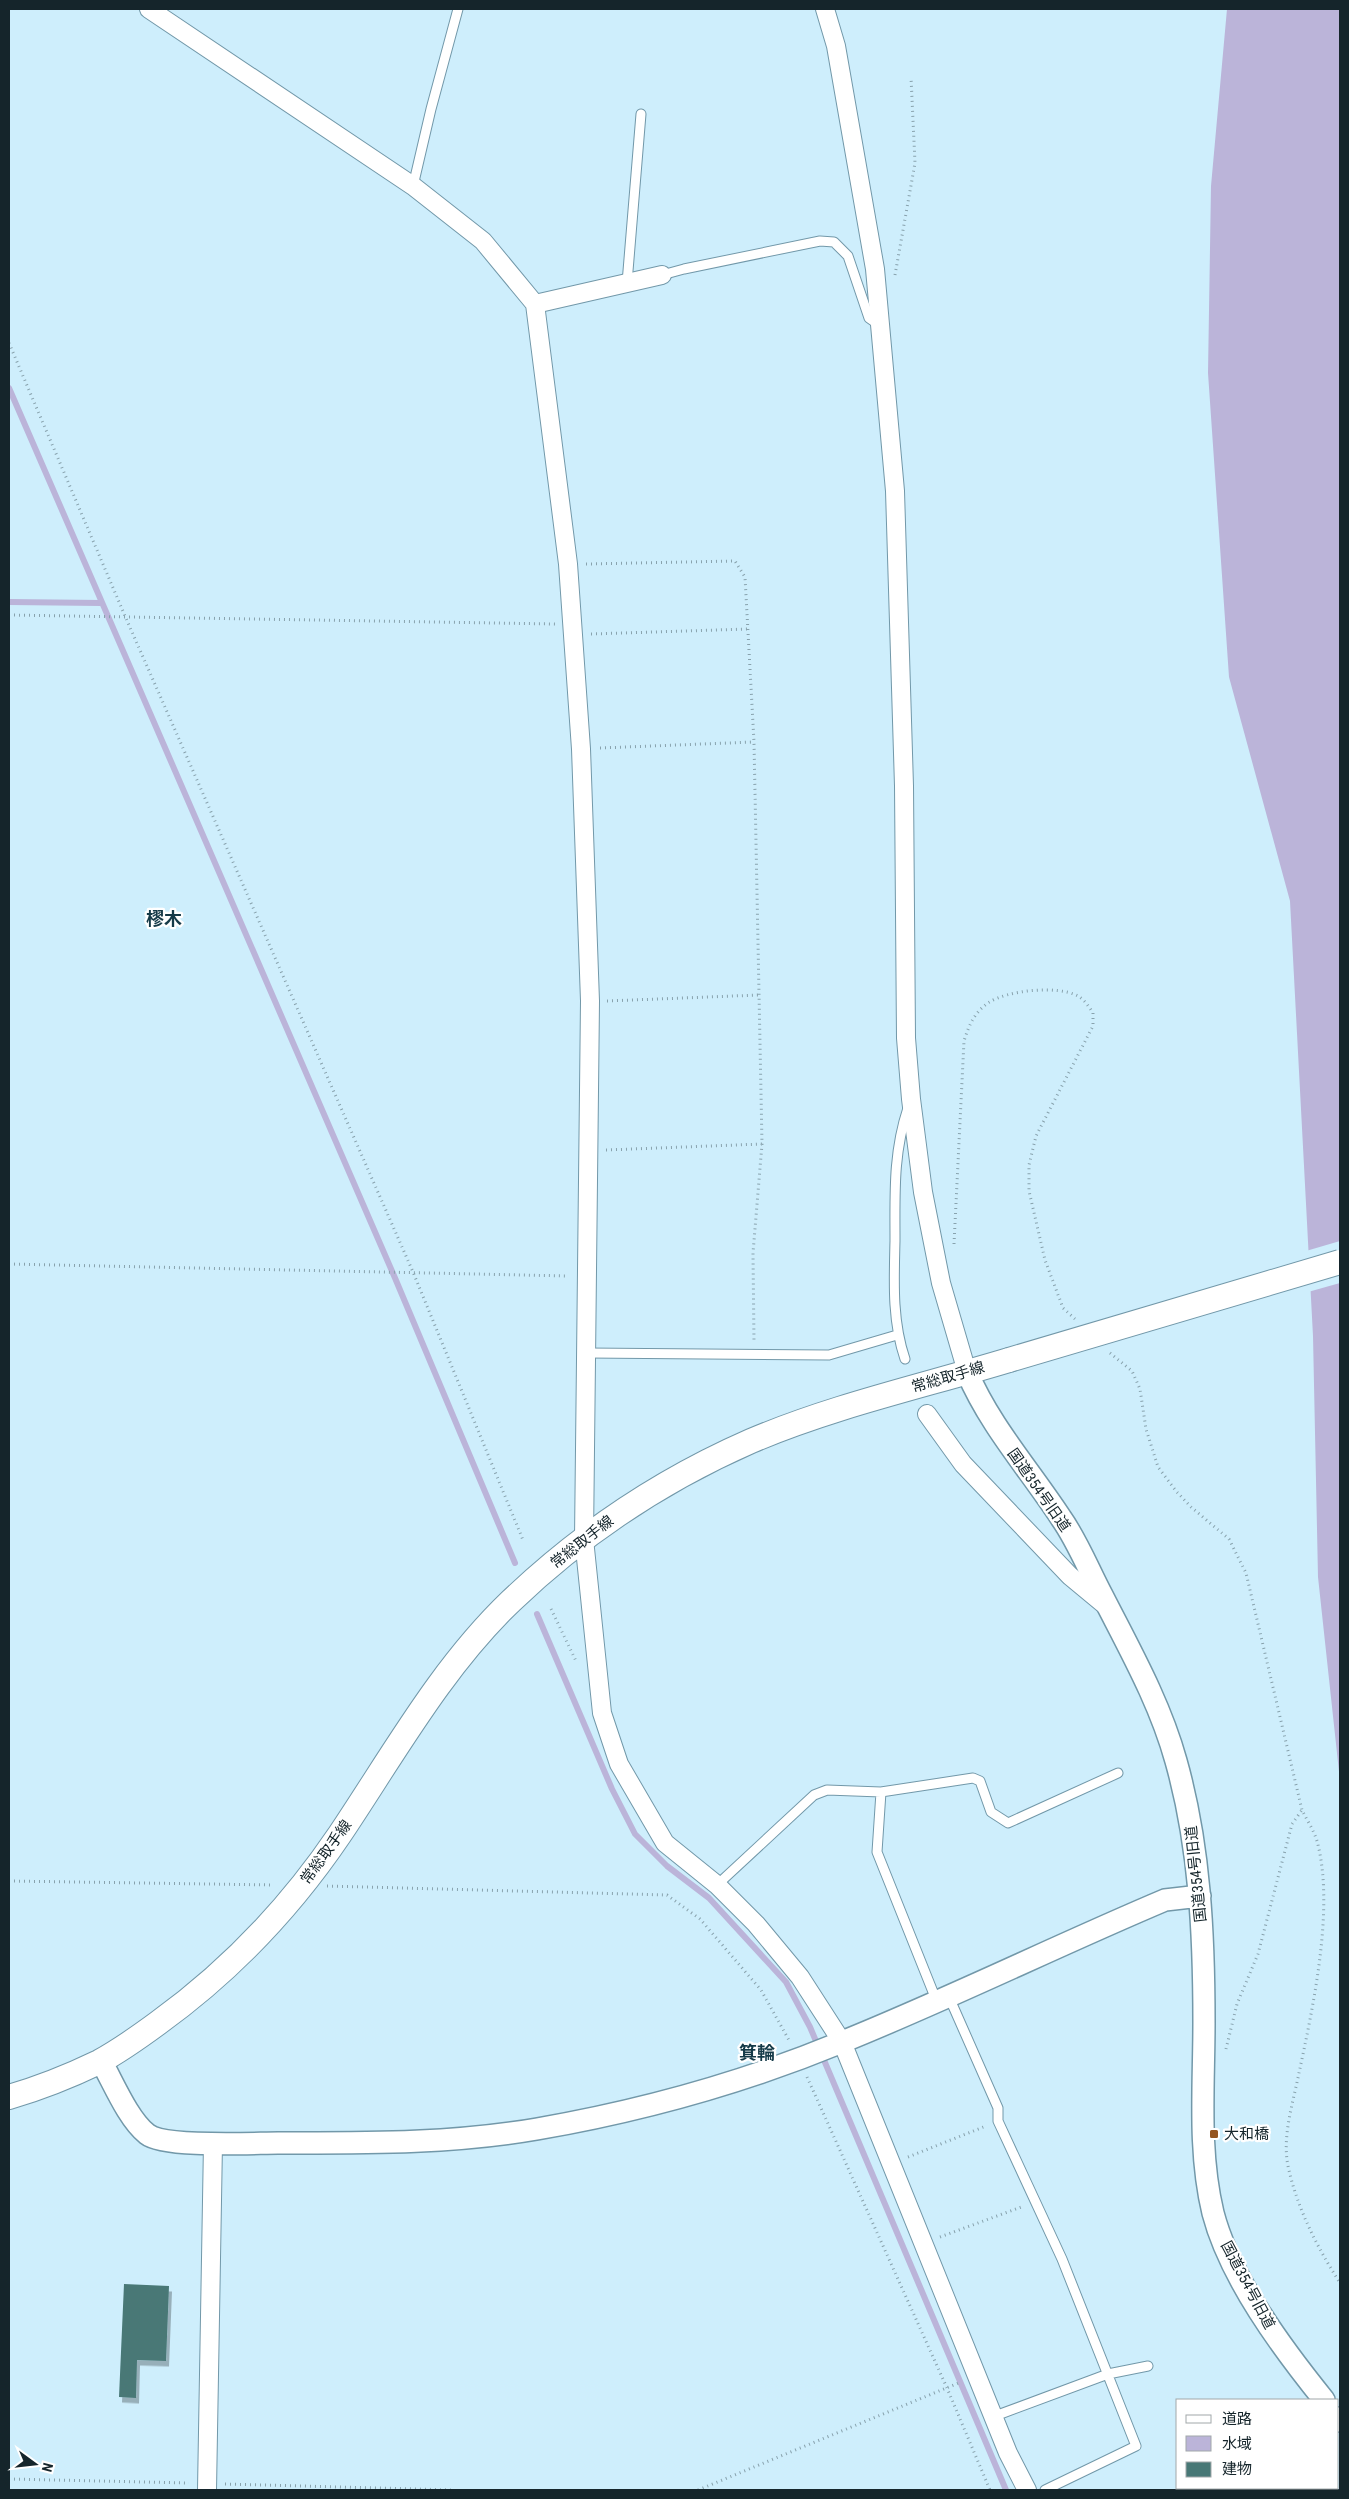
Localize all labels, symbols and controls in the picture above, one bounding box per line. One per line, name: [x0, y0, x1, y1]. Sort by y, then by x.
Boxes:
district label: 樛木: [146, 908, 182, 929]
street label: 常総取手線: [909, 1358, 987, 1396]
street label: 国道354号旧道: [1004, 1445, 1074, 1535]
street label: 常総取手線: [547, 1512, 617, 1572]
street label: 常総取手線: [297, 1816, 355, 1888]
street label: 国道354号旧道: [1182, 1825, 1210, 1923]
district label: 箕輪: [739, 2042, 775, 2063]
place label: 大和橋: [1224, 2125, 1269, 2143]
marker: 大和橋: [1208, 2128, 1220, 2140]
street label: 国道354号旧道: [1217, 2238, 1279, 2332]
legend: [1176, 2399, 1339, 2489]
text: 道路: [1222, 2410, 1252, 2428]
text: 水域: [1222, 2435, 1252, 2453]
north arrow: [10, 2439, 60, 2489]
text: 建物: [1222, 2460, 1252, 2478]
text: N: [39, 2461, 56, 2474]

